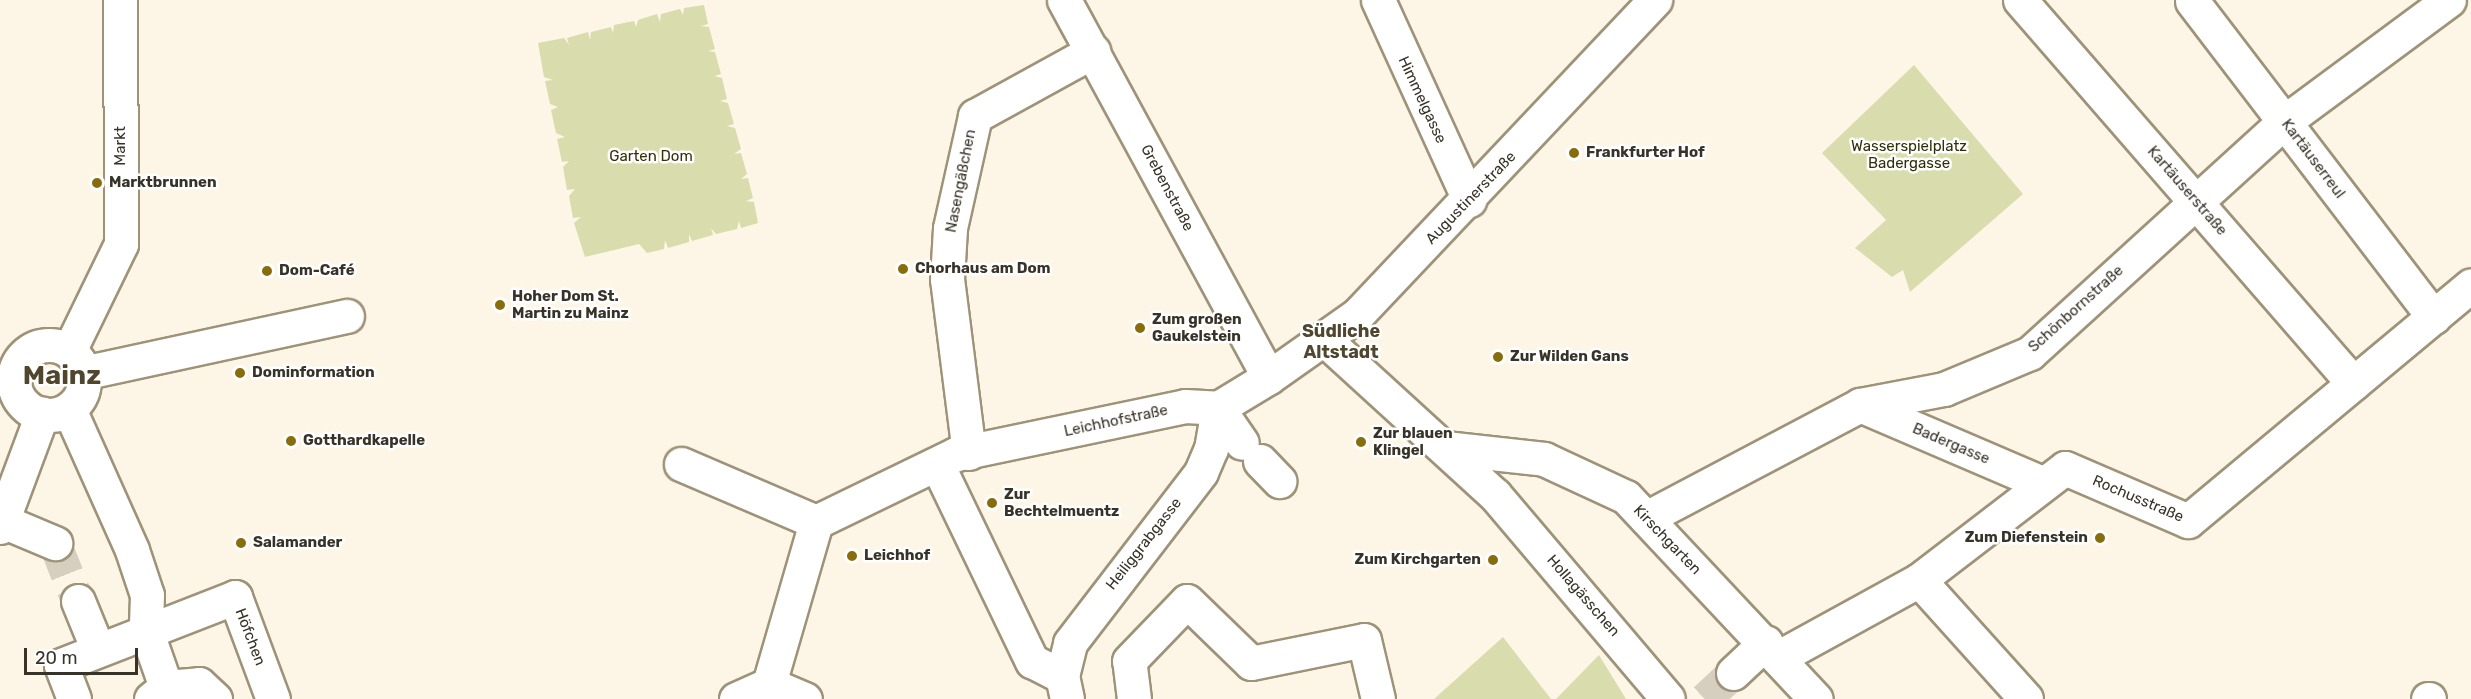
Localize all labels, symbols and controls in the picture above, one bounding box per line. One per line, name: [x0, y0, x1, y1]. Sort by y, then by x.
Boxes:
street label: Himmelgasse: [1394, 54, 1450, 146]
street label: Kartäuserreul: [2277, 116, 2349, 202]
street label: Markt: [112, 126, 130, 166]
street label: Nasengäßchen: [942, 128, 980, 234]
park label: Wasserspielplatz Badergasse: [1851, 137, 1967, 172]
street label: Grebenstraße: [1137, 142, 1197, 234]
street label: Kartäuserstraße: [2143, 143, 2231, 239]
place label: Frankfurter Hof: [1586, 144, 1705, 162]
marker: Frankfurter Hof: [1567, 146, 1581, 160]
park label: Garten Dom: [609, 148, 693, 166]
street label: Augustinerstraße: [1422, 148, 1520, 248]
place label: Marktbrunnen: [109, 174, 217, 192]
marker: Marktbrunnen: [90, 176, 104, 190]
place label: Chorhaus am Dom: [915, 260, 1050, 278]
place label: Dom-Café: [279, 262, 355, 280]
marker: Chorhaus am Dom: [896, 262, 910, 276]
street label: Schönbornstraße: [2025, 262, 2127, 356]
marker: Dom-Café: [260, 264, 274, 278]
place label: Hoher Dom St. Martin zu Mainz: [512, 287, 629, 322]
marker: Hoher Dom St. Martin zu Mainz: [493, 298, 507, 312]
place label: Zum großen Gaukelstein: [1152, 310, 1242, 345]
marker: Zum großen Gaukelstein: [1133, 321, 1147, 335]
district label: Südliche Altstadt: [1302, 321, 1380, 364]
place label: Zur Wilden Gans: [1510, 348, 1629, 366]
marker: Zur Wilden Gans: [1491, 350, 1505, 364]
district label: Mainz: [23, 360, 101, 392]
place label: Dominformation: [252, 364, 375, 382]
marker: Dominformation: [233, 366, 247, 380]
street label: Leichhofstraße: [1062, 401, 1170, 441]
street label: Badergasse: [1910, 420, 1992, 468]
place label: Zur blauen Klingel: [1373, 424, 1453, 459]
place label: Gotthardkapelle: [303, 432, 425, 450]
marker: Gotthardkapelle: [284, 434, 298, 448]
marker: Zur blauen Klingel: [1354, 435, 1368, 449]
street label: Rochusstraße: [2090, 472, 2186, 526]
place label: Zur Bechtelmuentz: [1004, 485, 1119, 520]
street label: Heiliggrabgasse: [1103, 494, 1185, 594]
marker: Zur Bechtelmuentz: [985, 496, 999, 510]
street label: Kirschgarten: [1629, 501, 1705, 579]
place label: Zum Diefenstein: [1965, 529, 2088, 547]
marker: Zum Diefenstein: [2093, 531, 2107, 545]
place label: Salamander: [253, 534, 342, 552]
marker: Salamander: [234, 536, 248, 550]
place label: Leichhof: [864, 547, 930, 565]
marker: Leichhof: [845, 549, 859, 563]
place label: Zum Kirchgarten: [1355, 551, 1481, 569]
street label: Hollagässchen: [1543, 551, 1623, 641]
marker: Zum Kirchgarten: [1486, 553, 1500, 567]
street label: Höfchen: [231, 606, 269, 668]
scale bar: [27, 636, 141, 674]
text: 20 m: [35, 647, 77, 669]

